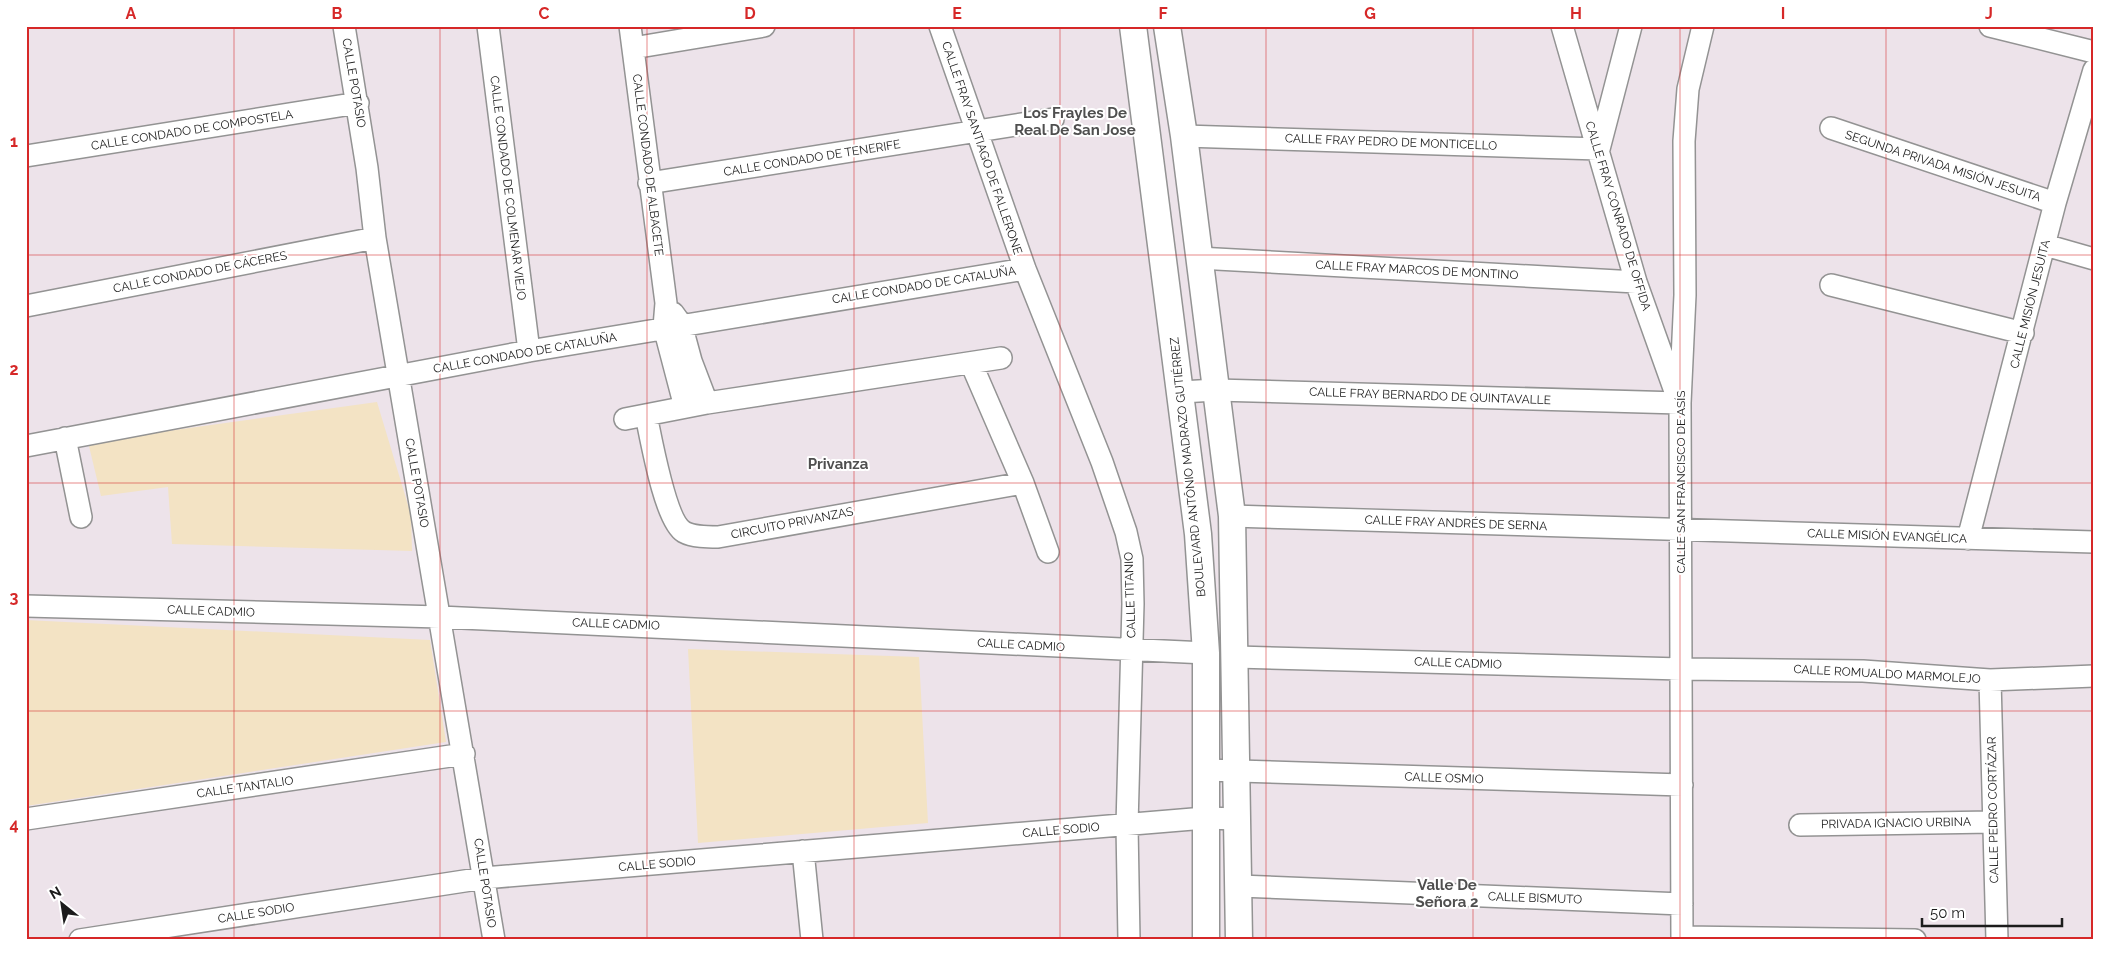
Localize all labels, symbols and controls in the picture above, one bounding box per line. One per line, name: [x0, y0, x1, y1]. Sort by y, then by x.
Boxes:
text: A: [126, 4, 137, 23]
text: B: [332, 4, 343, 23]
text: C: [539, 4, 550, 23]
text: D: [744, 4, 756, 23]
text: E: [952, 4, 962, 23]
text: F: [1158, 4, 1168, 23]
text: G: [1364, 4, 1376, 23]
text: H: [1570, 4, 1582, 23]
text: I: [1781, 4, 1785, 23]
text: J: [1985, 4, 1993, 23]
street label: CALLE POTASIO: [339, 37, 369, 129]
street label: CALLE FRAY SANTIAGO DE FALLERONE: [939, 40, 1025, 256]
street label: CALLE CONDADO DE ALBACETE: [630, 73, 666, 257]
street label: CALLE CONDADO DE COLMENAR VIEJO: [487, 75, 529, 301]
district label: Los Frayles De Real De San Jose: [1014, 104, 1136, 139]
street label: CALLE CONDADO DE COMPOSTELA: [90, 107, 294, 153]
street label: CALLE FRAY CONRADO DE OFFIDA: [1582, 120, 1654, 312]
street label: SEGUNDA PRIVADA MISIÓN JESUITA: [1843, 128, 2043, 204]
street label: CALLE FRAY PEDRO DE MONTICELLO: [1285, 131, 1497, 153]
text: 1: [10, 132, 18, 151]
street label: CALLE CONDADO DE TENERIFE: [722, 137, 902, 179]
street label: CALLE MISIÓN JESUITA: [2007, 238, 2053, 370]
street label: CALLE CONDADO DE CÁCERES: [112, 248, 288, 296]
street label: CALLE FRAY MARCOS DE MONTINO: [1315, 258, 1519, 282]
street label: CALLE CONDADO DE CATALUÑA: [831, 264, 1017, 306]
street label: CALLE CONDADO DE CATALUÑA: [432, 330, 618, 376]
street label: BOULEVARD ANTÔNIO MADRAZO GUTIÉRREZ: [1167, 336, 1209, 598]
text: 2: [9, 360, 19, 379]
street label: CALLE FRAY BERNARDO DE QUINTAVALLE: [1309, 385, 1551, 407]
street label: CALLE SAN FRANCISCO DE ASÍS: [1674, 390, 1688, 574]
street label: CALLE POTASIO: [402, 437, 432, 529]
district label: Privanza: [808, 455, 869, 473]
street label: CIRCUITO PRIVANZAS: [730, 504, 854, 542]
street label: CALLE FRAY ANDRÉS DE SERNA: [1364, 513, 1548, 533]
street label: CALLE MISIÓN EVANGÉLICA: [1807, 526, 1967, 546]
street label: CALLE TITANIO: [1121, 552, 1139, 638]
text: 3: [10, 588, 19, 607]
street label: CALLE CADMIO: [167, 602, 255, 620]
street label: CALLE CADMIO: [572, 615, 660, 633]
street label: CALLE CADMIO: [977, 636, 1065, 654]
street label: CALLE CADMIO: [1414, 654, 1502, 672]
street label: CALLE ROMUALDO MARMOLEJO: [1793, 662, 1981, 686]
street label: CALLE PEDRO CORTÁZAR: [1985, 736, 2001, 884]
street label: CALLE OSMIO: [1404, 770, 1484, 786]
street label: CALLE TANTALIO: [196, 773, 294, 801]
text: 4: [9, 815, 19, 834]
street label: PRIVADA IGNACIO URBINA: [1821, 815, 1971, 831]
street label: CALLE SODIO: [1022, 820, 1100, 840]
street label: CALLE POTASIO: [471, 837, 499, 929]
street label: CALLE SODIO: [618, 854, 696, 874]
district label: Valle De Señora 2: [1416, 876, 1478, 911]
north arrow: [38, 878, 88, 928]
text: N: [47, 883, 64, 902]
street label: CALLE BISMUTO: [1488, 889, 1582, 907]
scale bar: [1922, 896, 2062, 928]
street label: CALLE SODIO: [217, 900, 295, 926]
text: 50 m: [1930, 904, 1965, 922]

